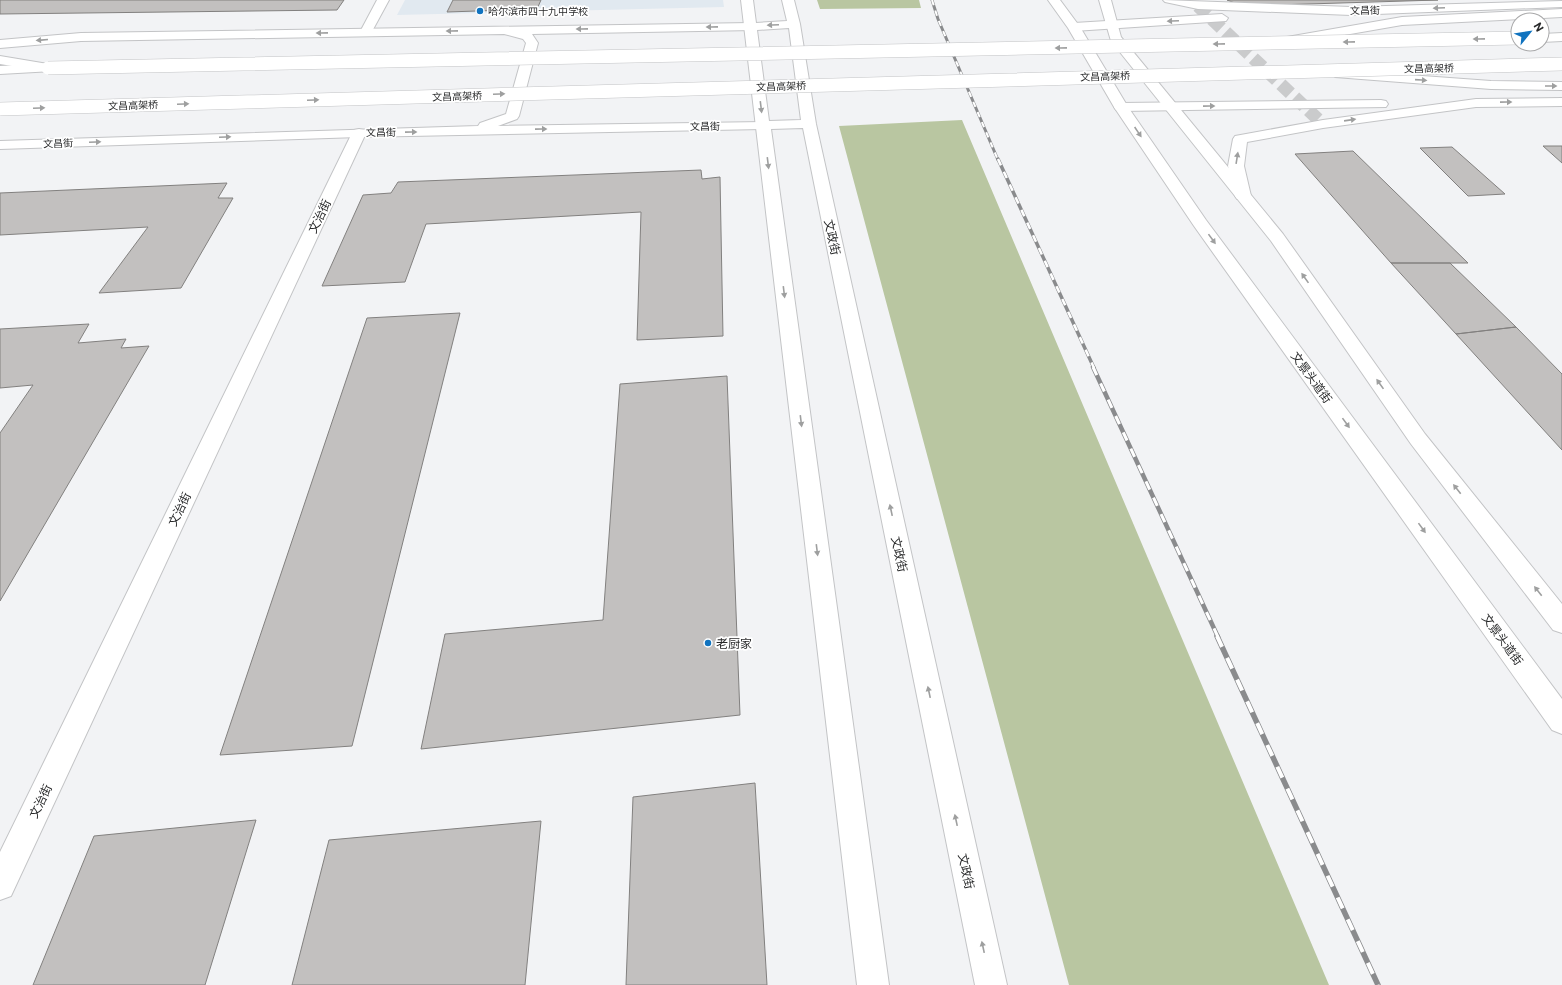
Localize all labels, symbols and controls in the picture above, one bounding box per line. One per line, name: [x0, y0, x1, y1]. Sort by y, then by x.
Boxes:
street label: 文昌街: [1350, 4, 1380, 16]
one-way arrow: [1433, 4, 1445, 11]
place label: 哈尔滨市四十九中学校: [488, 5, 588, 17]
marker: 哈尔滨市四十九中学校: [475, 6, 485, 16]
north arrow: [1510, 12, 1550, 52]
one-way arrow: [1167, 18, 1179, 25]
text: N: [1531, 20, 1547, 34]
one-way arrow: [767, 22, 779, 29]
one-way arrow: [705, 24, 718, 30]
one-way arrow: [575, 26, 588, 32]
one-way arrow: [445, 28, 458, 34]
one-way arrow: [315, 30, 328, 36]
one-way arrow: [1472, 36, 1485, 42]
one-way arrow: [36, 37, 48, 44]
one-way arrow: [1342, 39, 1355, 45]
one-way arrow: [1213, 41, 1225, 48]
one-way arrow: [1055, 44, 1067, 51]
street label: 文昌高架桥: [1404, 62, 1454, 74]
street label: 文昌高架桥: [1080, 69, 1130, 83]
one-way arrow: [1415, 76, 1427, 83]
street label: 文昌高架桥: [756, 79, 806, 93]
one-way arrow: [1545, 82, 1557, 89]
street label: 文昌高架桥: [432, 89, 482, 103]
one-way arrow: [493, 91, 505, 98]
one-way arrow: [307, 97, 320, 103]
street label: 文昌高架桥: [108, 98, 158, 112]
one-way arrow: [1500, 99, 1512, 106]
one-way arrow: [177, 101, 190, 107]
one-way arrow: [758, 101, 764, 113]
one-way arrow: [1203, 103, 1216, 109]
one-way arrow: [33, 105, 46, 111]
one-way arrow: [1344, 117, 1356, 123]
street label: 文昌街: [690, 120, 720, 132]
street label: 文昌街: [366, 126, 396, 138]
one-way arrow: [535, 126, 548, 132]
one-way arrow: [1134, 126, 1142, 137]
one-way arrow: [405, 129, 418, 135]
one-way arrow: [219, 134, 231, 141]
street label: 文昌街: [43, 136, 73, 150]
one-way arrow: [89, 139, 102, 145]
one-way arrow: [1235, 152, 1241, 164]
one-way arrow: [765, 157, 771, 169]
street label: 文治街: [305, 197, 333, 235]
street label: 文政街: [822, 218, 844, 256]
one-way arrow: [1208, 233, 1216, 244]
one-way arrow: [1301, 273, 1309, 283]
one-way arrow: [781, 286, 788, 298]
street label: 文景头道街: [1289, 349, 1335, 405]
one-way arrow: [1376, 379, 1384, 390]
one-way arrow: [798, 415, 804, 427]
one-way arrow: [1342, 418, 1350, 428]
one-way arrow: [1453, 483, 1462, 494]
street label: 文治街: [165, 490, 193, 528]
one-way arrow: [887, 504, 893, 517]
one-way arrow: [1418, 523, 1426, 534]
street label: 文政街: [889, 535, 911, 573]
one-way arrow: [814, 544, 821, 556]
one-way arrow: [1534, 585, 1542, 596]
street label: 文景头道街: [1480, 611, 1526, 667]
place label: 老厨家: [716, 636, 752, 650]
marker: 老厨家: [703, 638, 713, 648]
one-way arrow: [926, 686, 932, 699]
street label: 文治街: [26, 782, 54, 820]
one-way arrow: [953, 813, 959, 826]
street label: 文政街: [956, 852, 978, 890]
one-way arrow: [980, 941, 986, 953]

